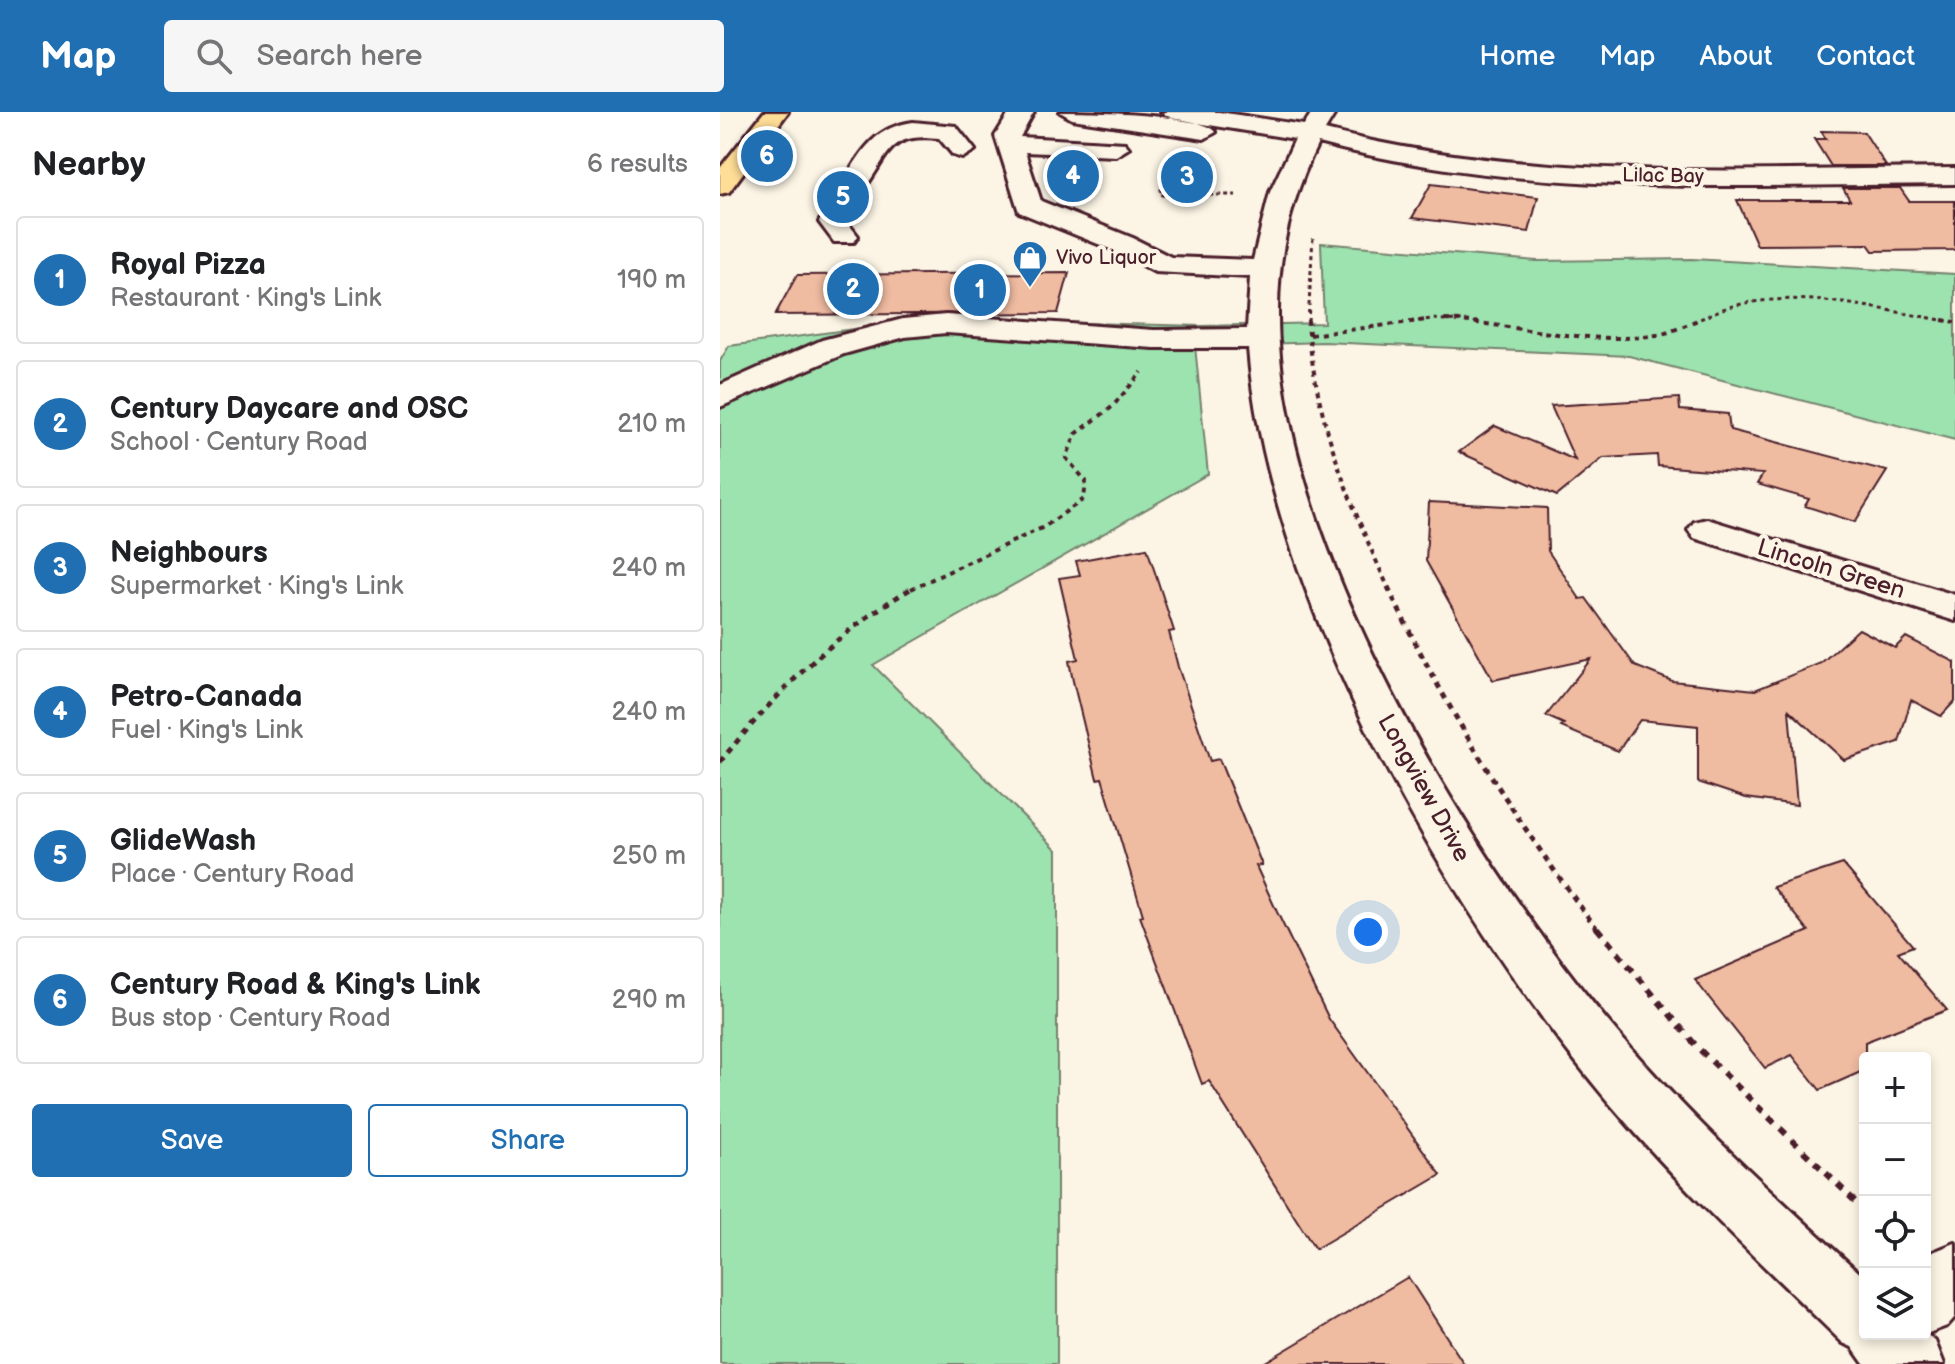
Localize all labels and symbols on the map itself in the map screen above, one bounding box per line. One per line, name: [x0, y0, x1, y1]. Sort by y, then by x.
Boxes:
pin: 6: [741, 126, 793, 186]
pin: 4: [1047, 146, 1099, 206]
pin: 3: [1161, 147, 1213, 207]
street label: Lilac Bay: [1622, 163, 1704, 189]
pin: 5: [817, 167, 869, 227]
shop icon: Vivo Liquor: [1011, 239, 1049, 289]
place label: Vivo Liquor: [1056, 246, 1157, 270]
pin: 2: [827, 259, 879, 319]
pin: 1: [954, 260, 1006, 320]
street label: Lincoln Green: [1754, 533, 1908, 605]
street label: Longview Drive: [1371, 709, 1477, 867]
your location: [1348, 912, 1388, 952]

